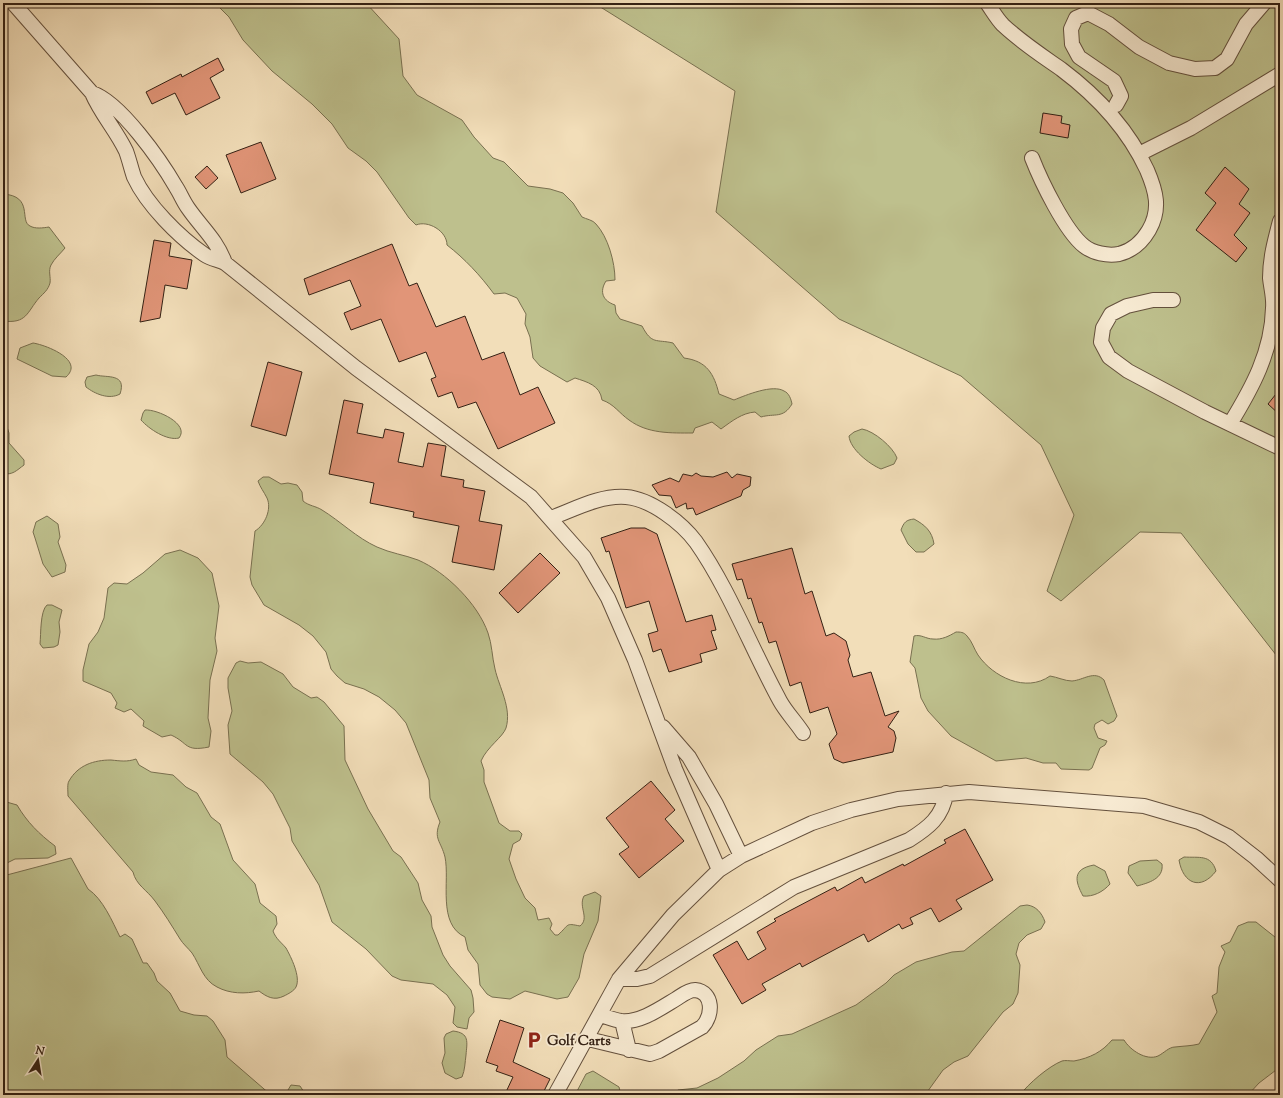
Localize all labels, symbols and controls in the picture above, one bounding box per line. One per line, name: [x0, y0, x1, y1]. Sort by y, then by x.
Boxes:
parking icon: Golf Carts: [524, 1030, 544, 1050]
place label: Golf Carts: [547, 1032, 611, 1052]
north arrow: [18, 1040, 58, 1080]
text: N: [33, 1042, 46, 1060]

